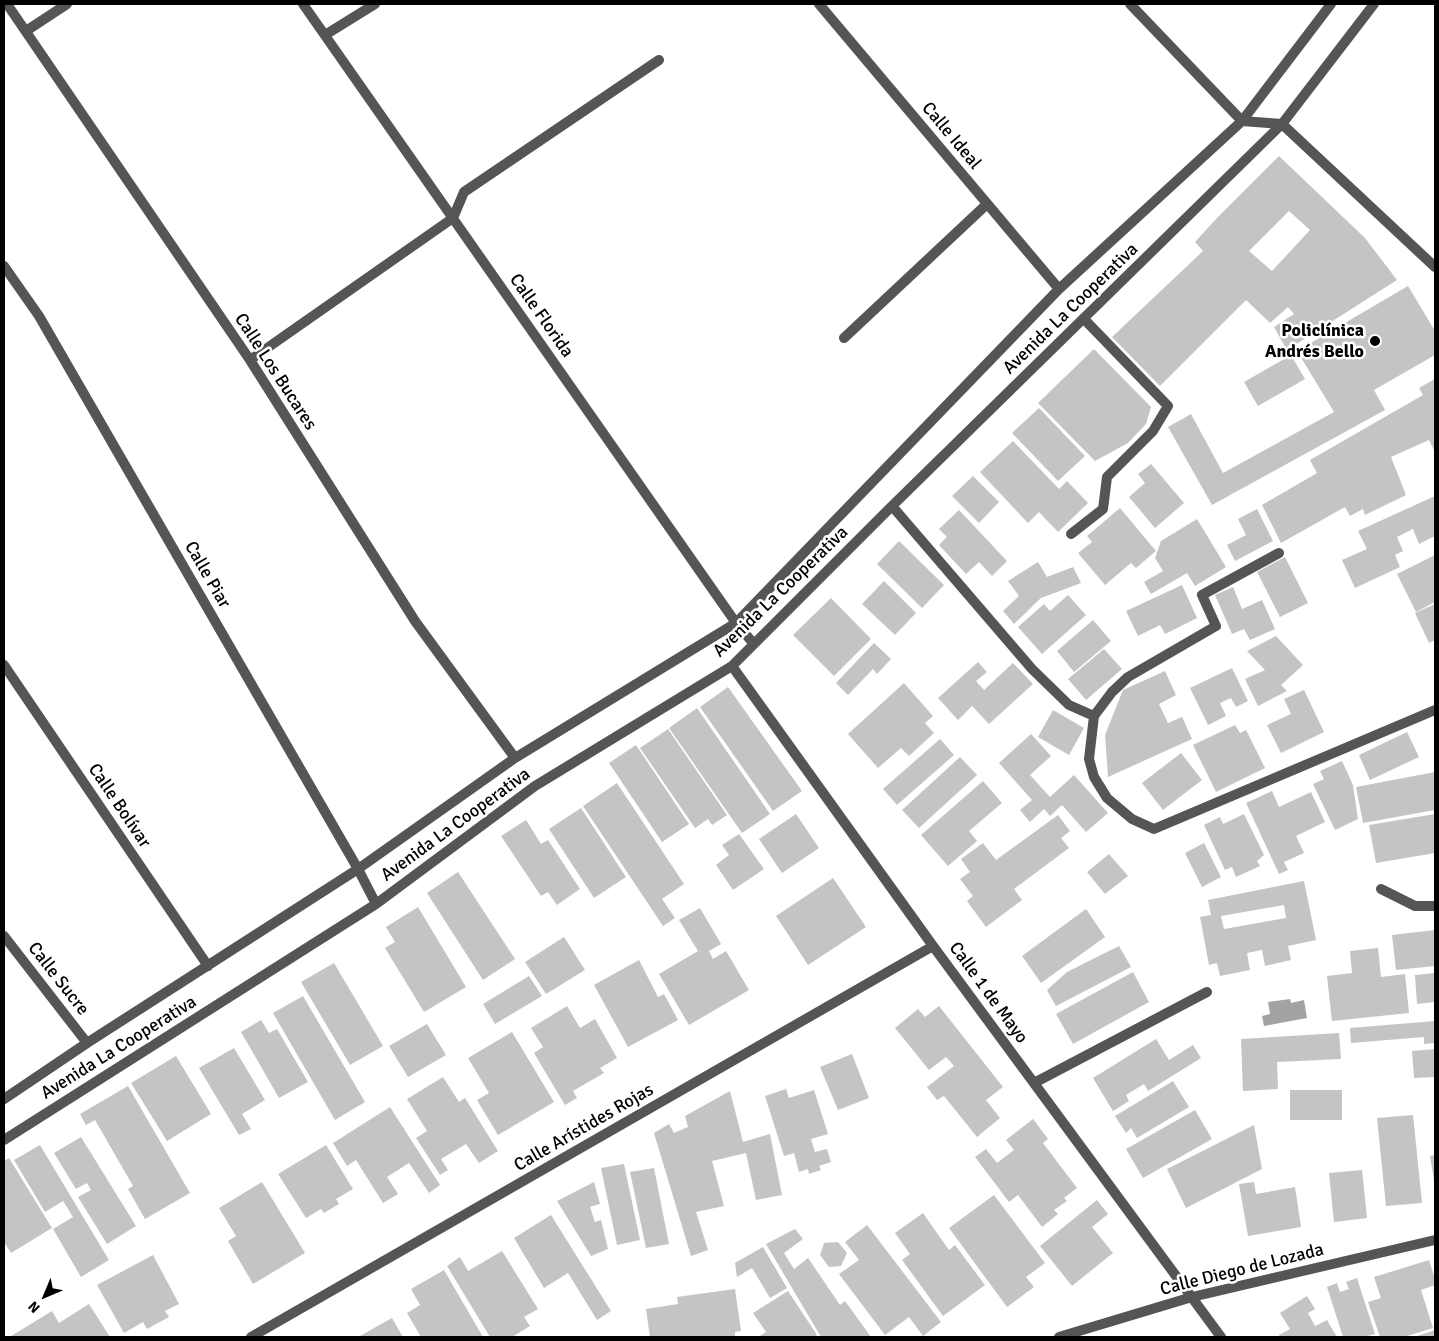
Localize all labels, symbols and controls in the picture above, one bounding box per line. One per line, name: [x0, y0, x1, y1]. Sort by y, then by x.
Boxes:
street label: Calle Ideal: [917, 98, 985, 174]
street label: Avenida La Cooperativa: [999, 239, 1143, 379]
street label: Calle Florida: [504, 270, 578, 362]
street label: Calle Los Bucares: [229, 310, 321, 434]
place label: Policlínica Andrés Bello: [1265, 320, 1364, 362]
marker: Policlínica Andrés Bello: [1368, 334, 1382, 348]
street label: Avenida La Cooperativa: [709, 522, 853, 662]
street label: Calle Piar: [179, 538, 235, 612]
street label: Calle Bolívar: [83, 760, 155, 852]
street label: Avenida La Cooperativa: [377, 764, 535, 886]
street label: Calle Sucre: [23, 938, 93, 1020]
street label: Calle 1 de Mayo: [944, 938, 1032, 1048]
street label: Avenida La Cooperativa: [37, 991, 201, 1105]
street label: Calle Arístides Rojas: [510, 1079, 658, 1177]
street label: Calle Diego de Lozada: [1158, 1239, 1326, 1301]
north arrow: [20, 1271, 70, 1321]
text: N: [25, 1298, 43, 1316]

